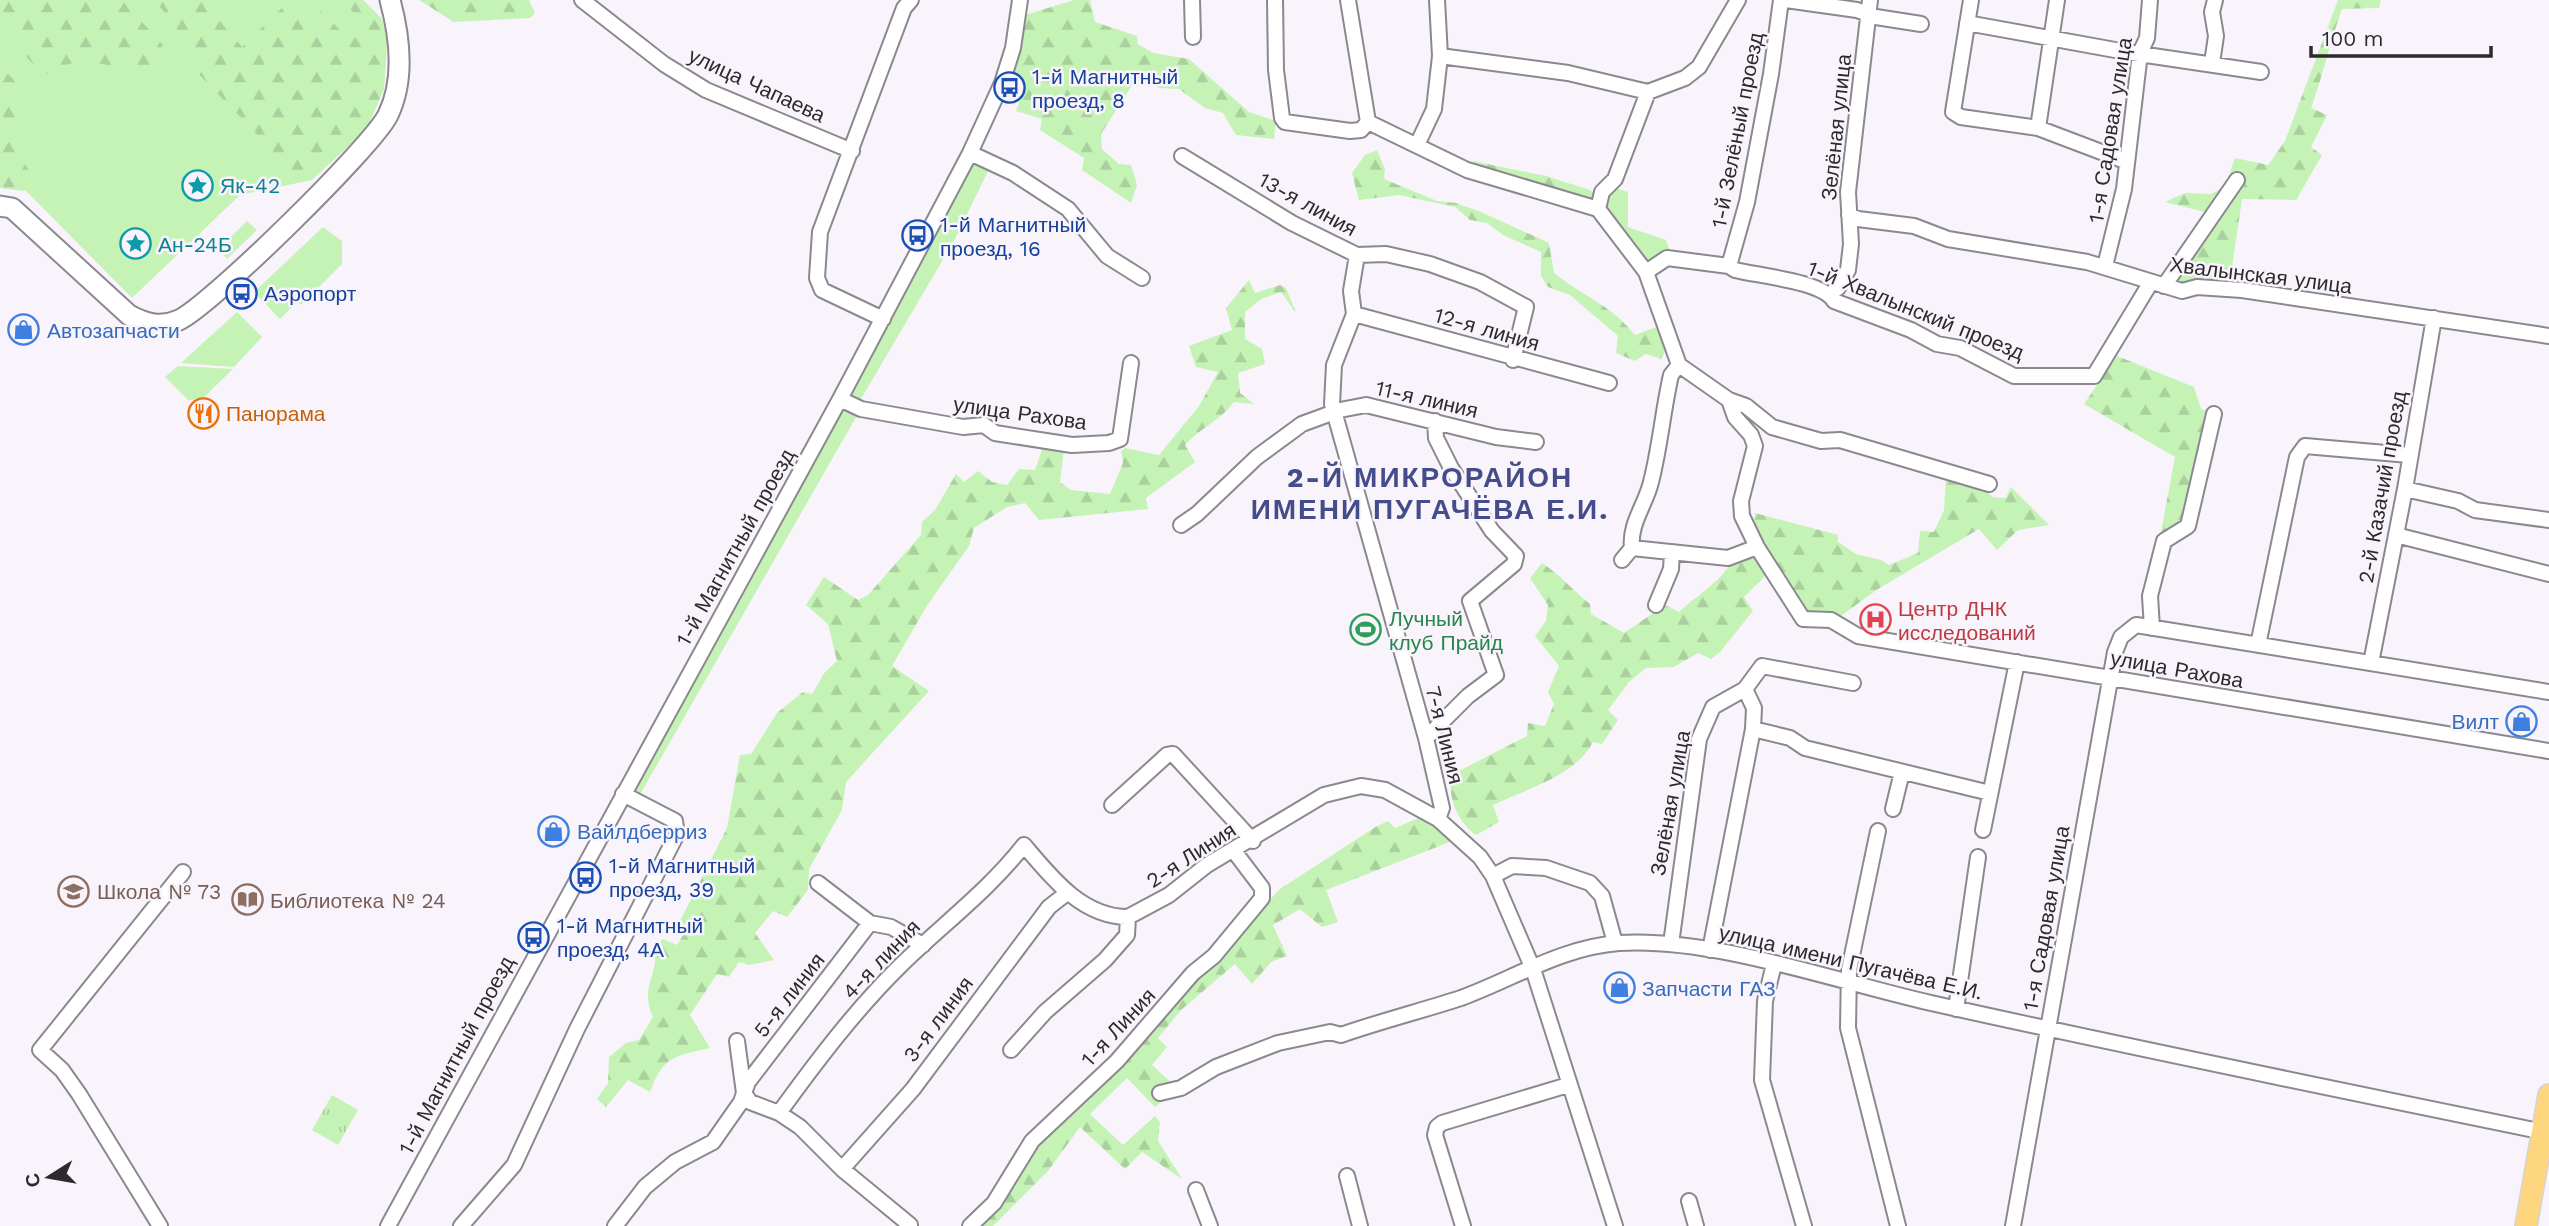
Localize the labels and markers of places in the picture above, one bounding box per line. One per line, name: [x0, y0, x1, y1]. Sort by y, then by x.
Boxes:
place label: 1-й Магнитный проезд, 8: [1032, 64, 1178, 113]
bus stop icon: 1-й Магнитный проезд, 8: [992, 71, 1026, 105]
place icon: Як-42: [180, 168, 214, 202]
place label: Як-42: [220, 173, 280, 198]
place label: 1-й Магнитный проезд, 16: [940, 212, 1086, 261]
bus stop icon: 1-й Магнитный проезд, 16: [900, 219, 934, 253]
place icon: Ан-24Б: [118, 227, 152, 261]
place label: Ан-24Б: [158, 232, 232, 257]
bus stop icon: Аэропорт: [224, 276, 258, 310]
place label: Аэропорт: [264, 281, 357, 306]
shop icon: Автозапчасти: [7, 313, 41, 347]
place label: Автозапчасти: [47, 318, 180, 343]
restaurant icon: Панорама: [186, 396, 220, 430]
place label: Панорама: [226, 401, 326, 426]
place label: Центр ДНК исследований: [1898, 596, 2036, 645]
hospital icon: Центр ДНК исследований: [1858, 603, 1892, 637]
place label: Лучный клуб Прайд: [1389, 606, 1503, 655]
sports icon: Лучный клуб Прайд: [1349, 613, 1383, 647]
shop icon: Вилт: [2505, 704, 2539, 738]
place label: Вилт: [2451, 709, 2499, 734]
shop icon: Вайлдберриз: [537, 814, 571, 848]
place label: Вайлдберриз: [577, 819, 707, 844]
place label: 1-й Магнитный проезд, 39: [609, 853, 755, 902]
bus stop icon: 1-й Магнитный проезд, 39: [569, 860, 603, 894]
school or university icon: Школа № 73: [57, 874, 91, 908]
place label: Школа № 73: [97, 879, 221, 904]
library icon: Библиотека № 24: [230, 883, 264, 917]
place label: Библиотека № 24: [270, 888, 446, 913]
place label: 1-й Магнитный проезд, 4А: [557, 913, 703, 962]
bus stop icon: 1-й Магнитный проезд, 4А: [517, 920, 551, 954]
shop icon: Запчасти ГАЗ: [1602, 971, 1636, 1005]
place label: Запчасти ГАЗ: [1642, 976, 1776, 1001]

